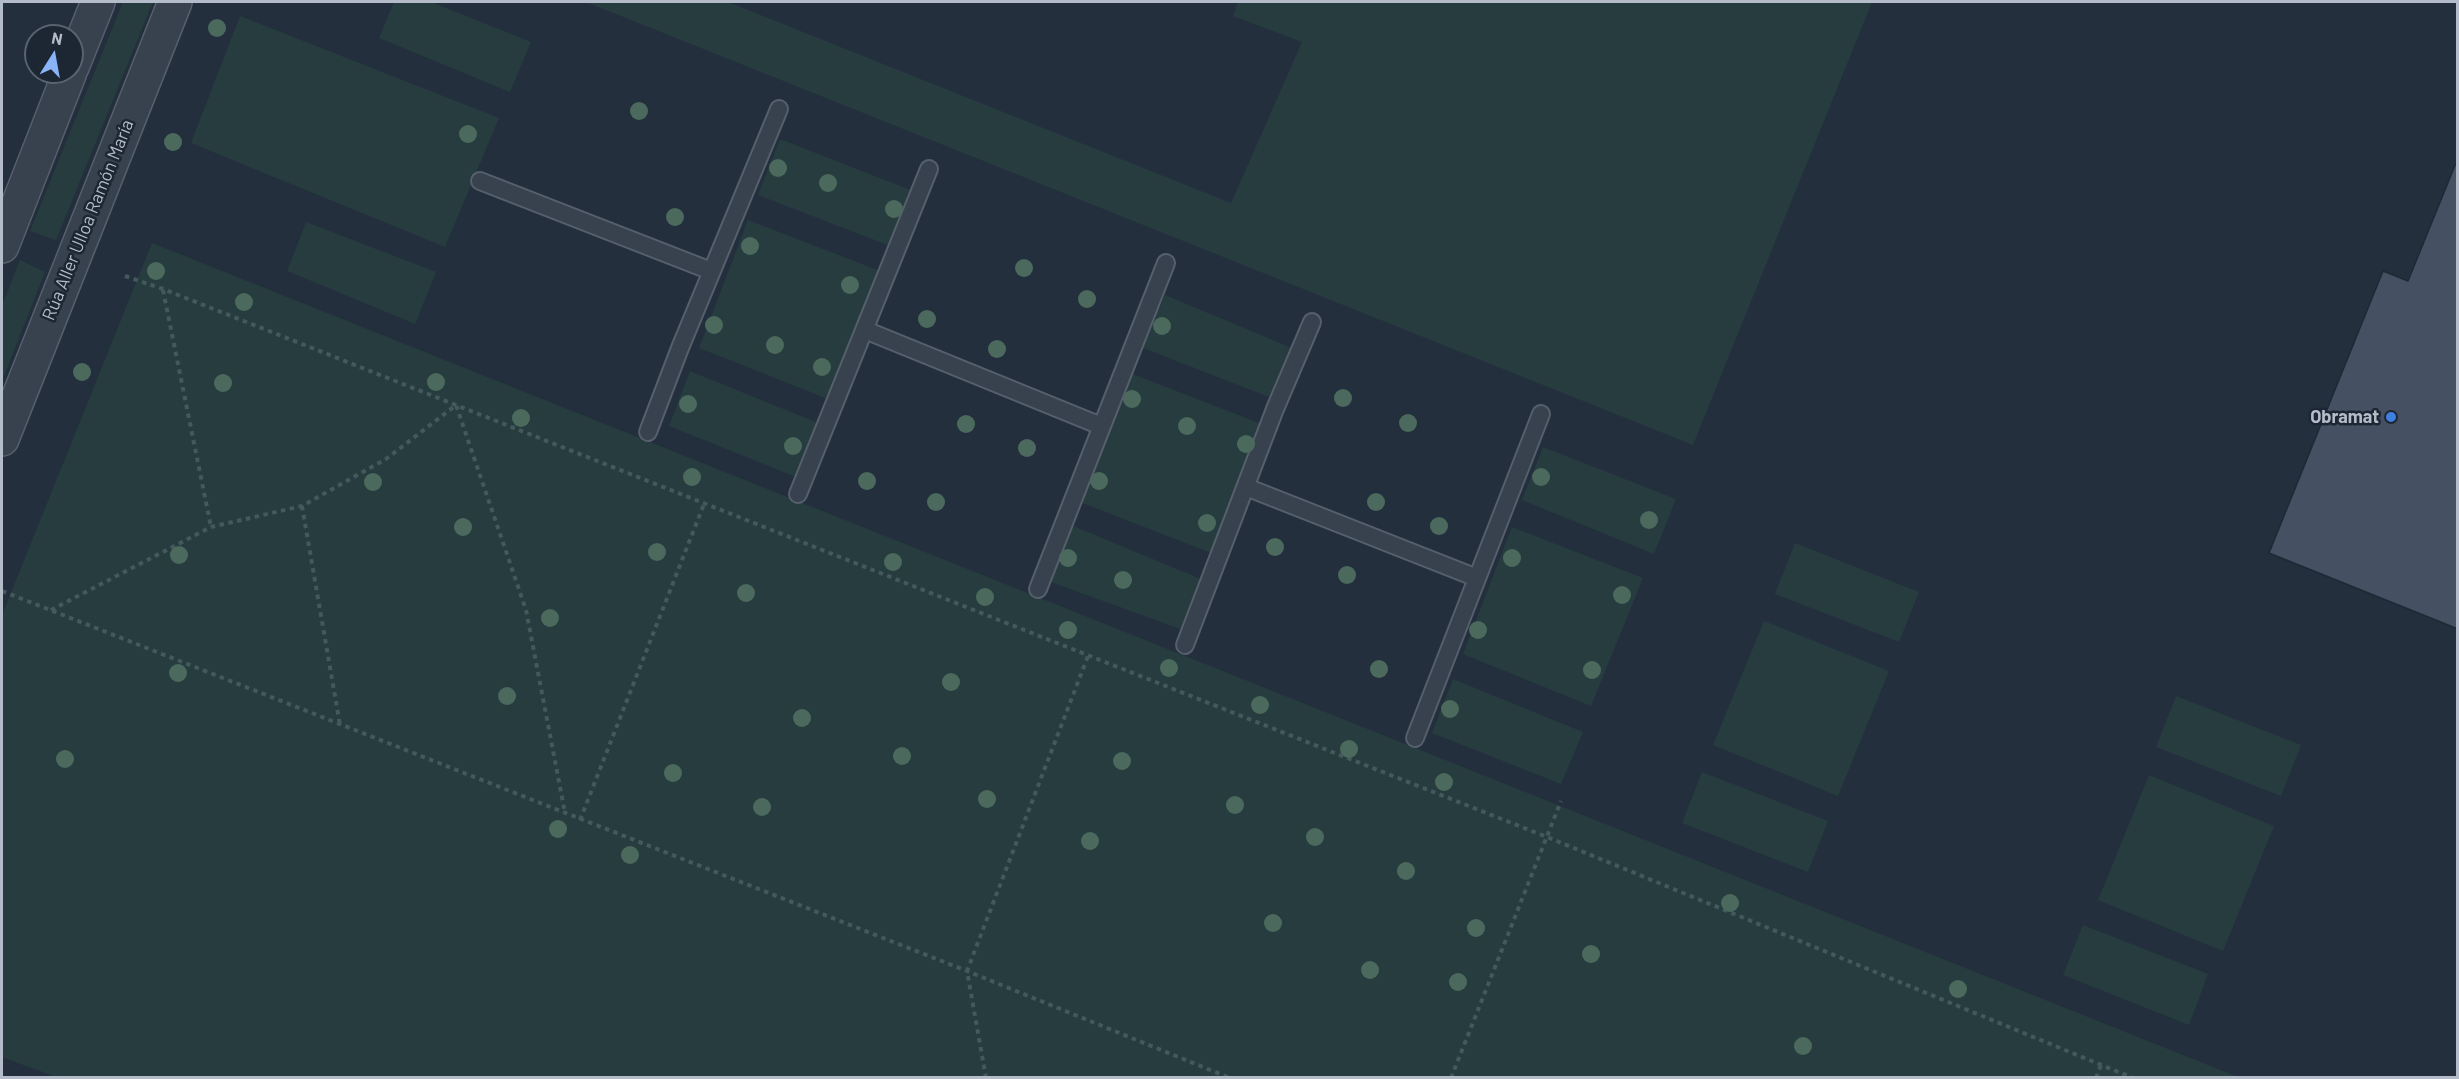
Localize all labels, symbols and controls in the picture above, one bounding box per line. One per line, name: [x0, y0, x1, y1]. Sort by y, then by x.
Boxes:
north arrow: [24, 24, 84, 84]
text: N: [50, 27, 64, 48]
street label: Rúa Aller Ulloa Ramón María: [38, 116, 138, 324]
place label: Obramat: [2310, 406, 2379, 428]
marker: Obramat: [2384, 410, 2398, 424]

